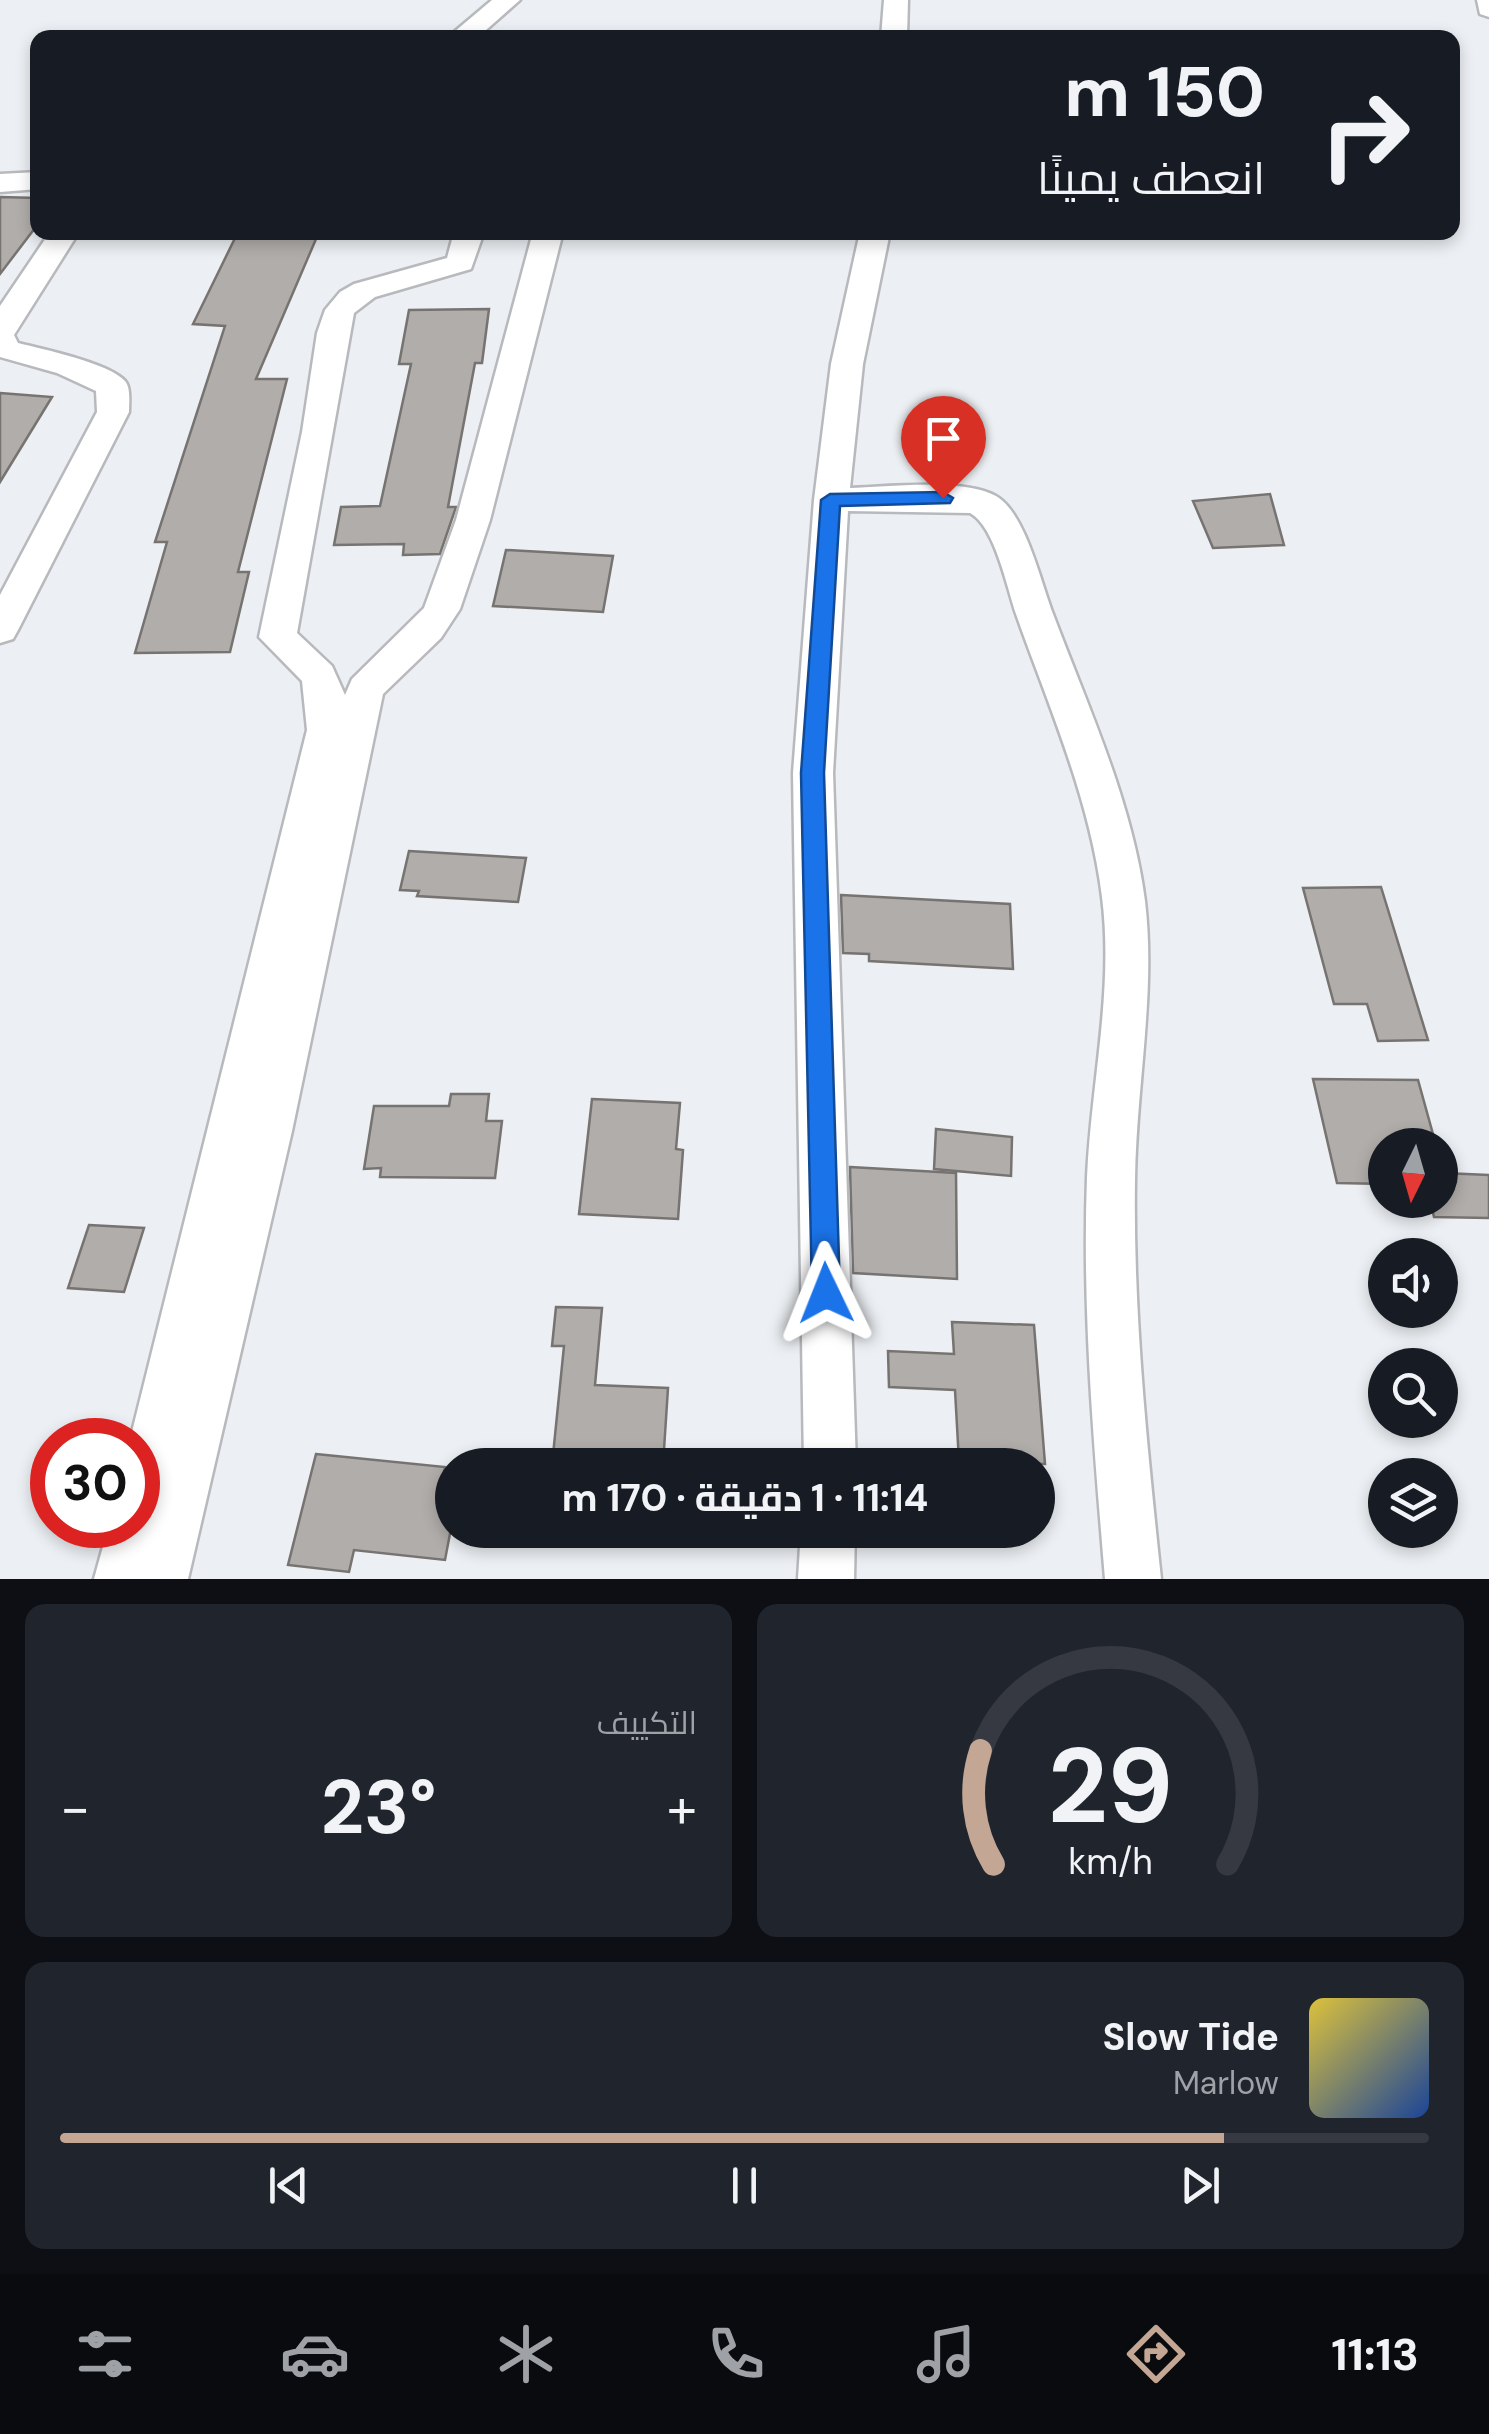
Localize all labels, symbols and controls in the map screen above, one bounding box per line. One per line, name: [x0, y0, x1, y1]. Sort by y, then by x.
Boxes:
text: 150 m: [1064, 47, 1265, 138]
icon: right: [1300, 70, 1430, 200]
text: انعطف يمينًا: [1037, 149, 1265, 208]
pin: [901, 396, 986, 499]
icon: arrive: [916, 411, 971, 466]
north arrow: [1368, 1128, 1458, 1218]
map controls: [1368, 1128, 1458, 1548]
button: sound: [1368, 1238, 1458, 1328]
position arrow: [774, 1241, 878, 1345]
button: search: [1368, 1348, 1458, 1438]
speed limit sign: 30: [30, 1418, 160, 1548]
button: layers: [1368, 1458, 1458, 1548]
text: 11:14 · 1 دقيقة · 170 m: [562, 1473, 928, 1523]
text: التكييف: [597, 1702, 697, 1744]
text: 29: [1048, 1719, 1173, 1854]
text: 23°: [321, 1759, 436, 1856]
text: −: [60, 1772, 90, 1844]
text: +: [667, 1772, 697, 1844]
text: km/h: [1068, 1839, 1153, 1885]
text: Slow Tide: [1102, 2012, 1279, 2062]
text: Marlow: [1173, 2062, 1279, 2104]
icon: previous: [261, 2158, 316, 2213]
icon: pause: [717, 2158, 772, 2213]
icon: next: [1173, 2158, 1228, 2213]
icon: filters: [70, 2319, 140, 2389]
icon: car: [280, 2319, 350, 2389]
icon: climate: [491, 2319, 561, 2389]
icon: phone: [701, 2319, 771, 2389]
icon: music: [911, 2319, 981, 2389]
icon: directions: [1121, 2319, 1191, 2389]
text: 11:13: [1331, 2325, 1419, 2384]

